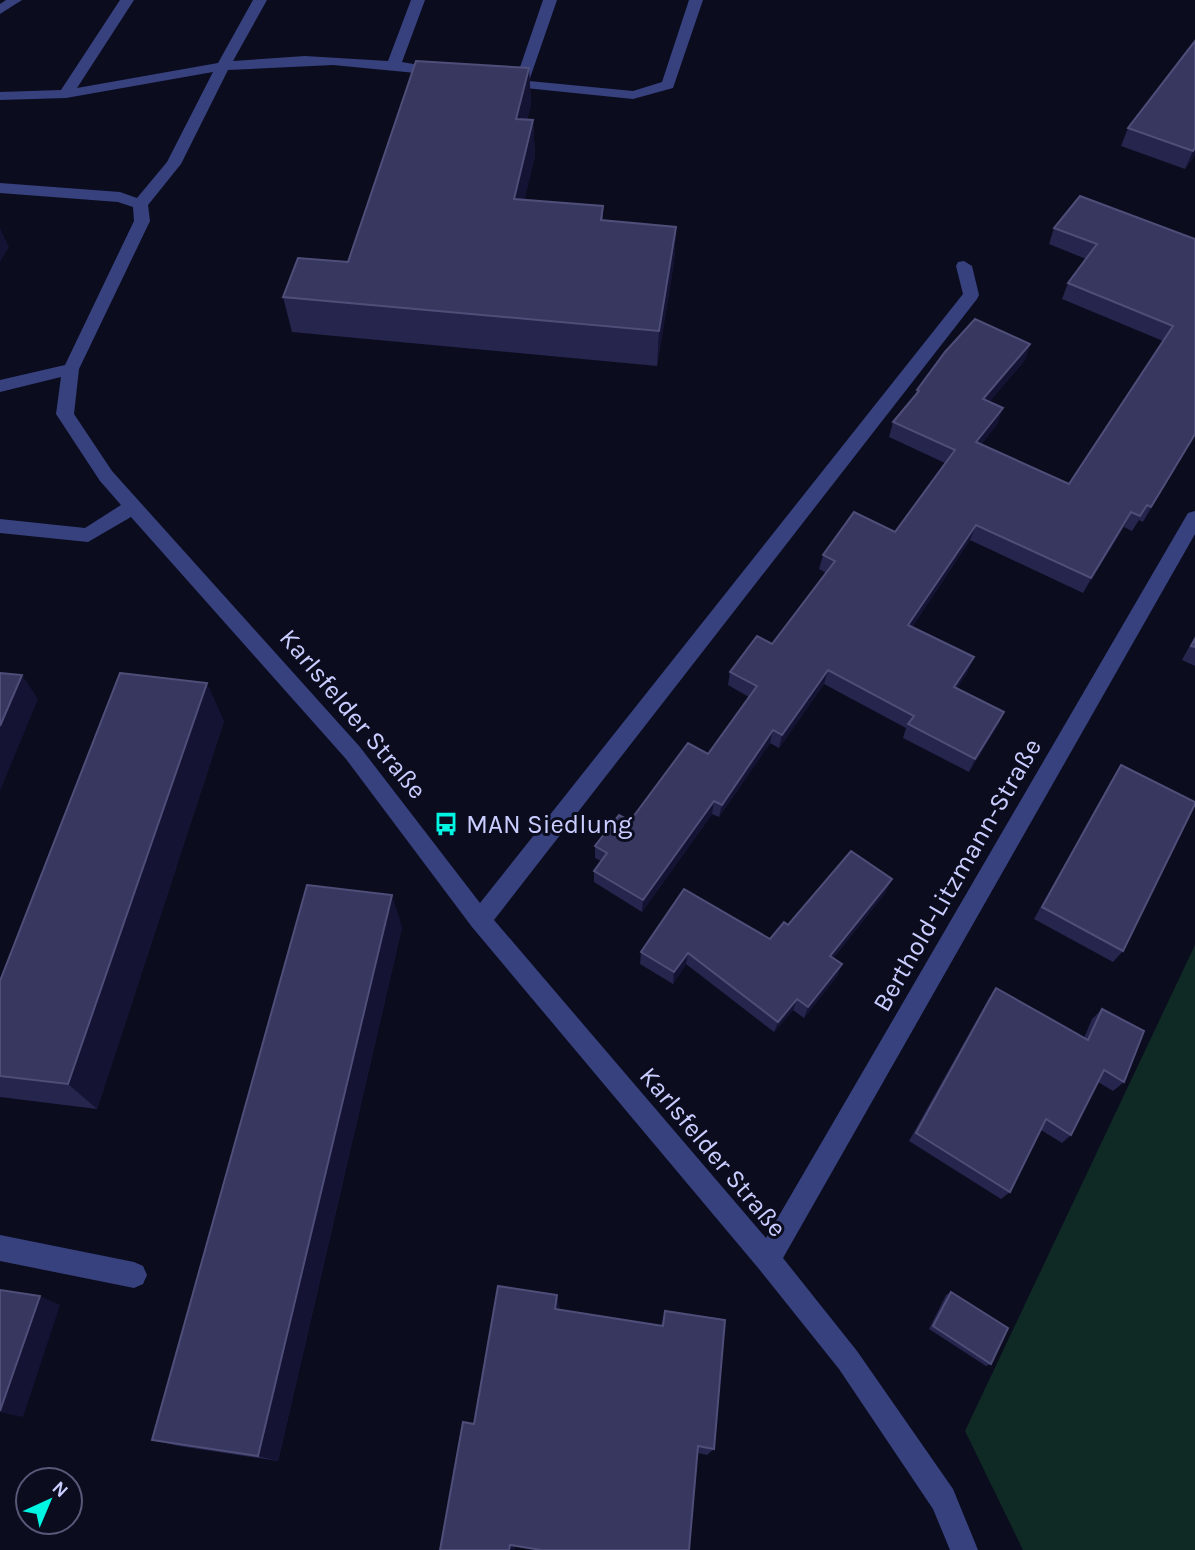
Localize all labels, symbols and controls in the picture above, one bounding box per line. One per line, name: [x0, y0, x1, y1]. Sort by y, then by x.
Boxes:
street label: Karlsfelder Straße: [273, 623, 433, 805]
street label: Berthold-Litzmann-Straße: [866, 733, 1048, 1017]
place label: MAN Siedlung: [466, 809, 633, 840]
bus stop icon: MAN Siedlung: [432, 810, 460, 838]
street label: Karlsfelder Straße: [633, 1061, 793, 1243]
north arrow: [14, 1466, 84, 1536]
text: N: [48, 1477, 73, 1502]

